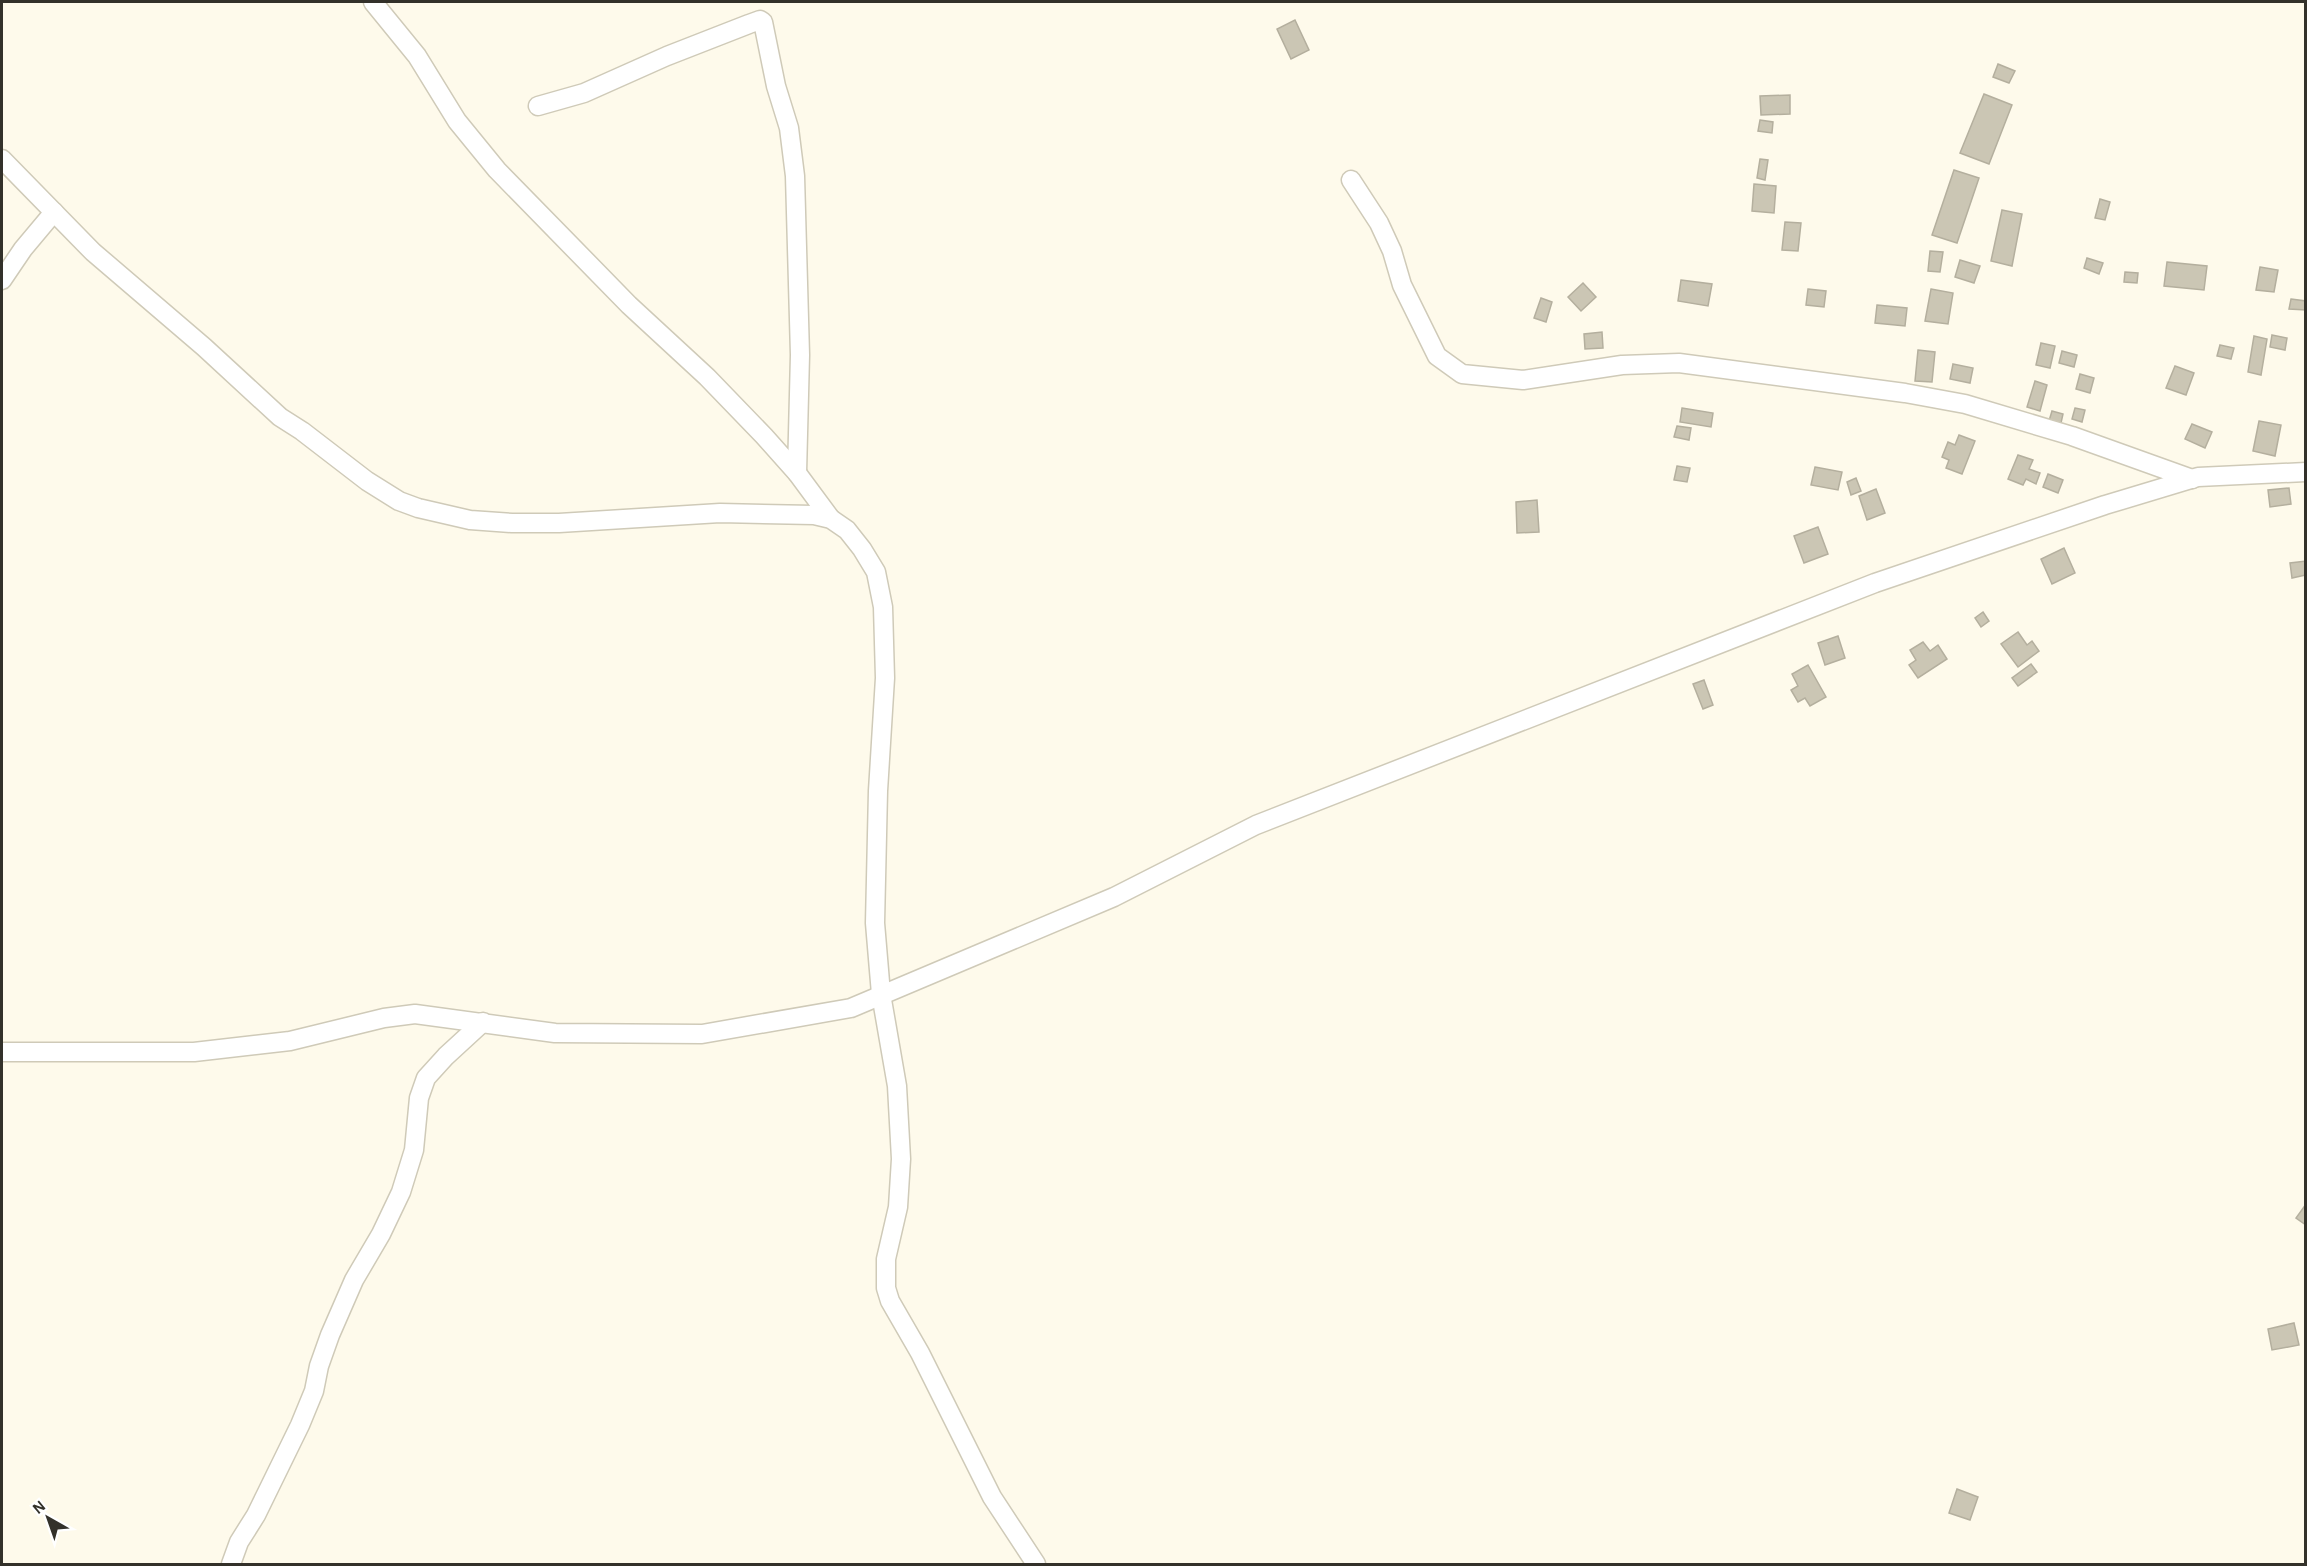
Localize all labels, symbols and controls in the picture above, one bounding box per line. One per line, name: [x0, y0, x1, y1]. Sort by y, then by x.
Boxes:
north arrow: [18, 1488, 78, 1548]
text: N: [30, 1498, 48, 1517]

